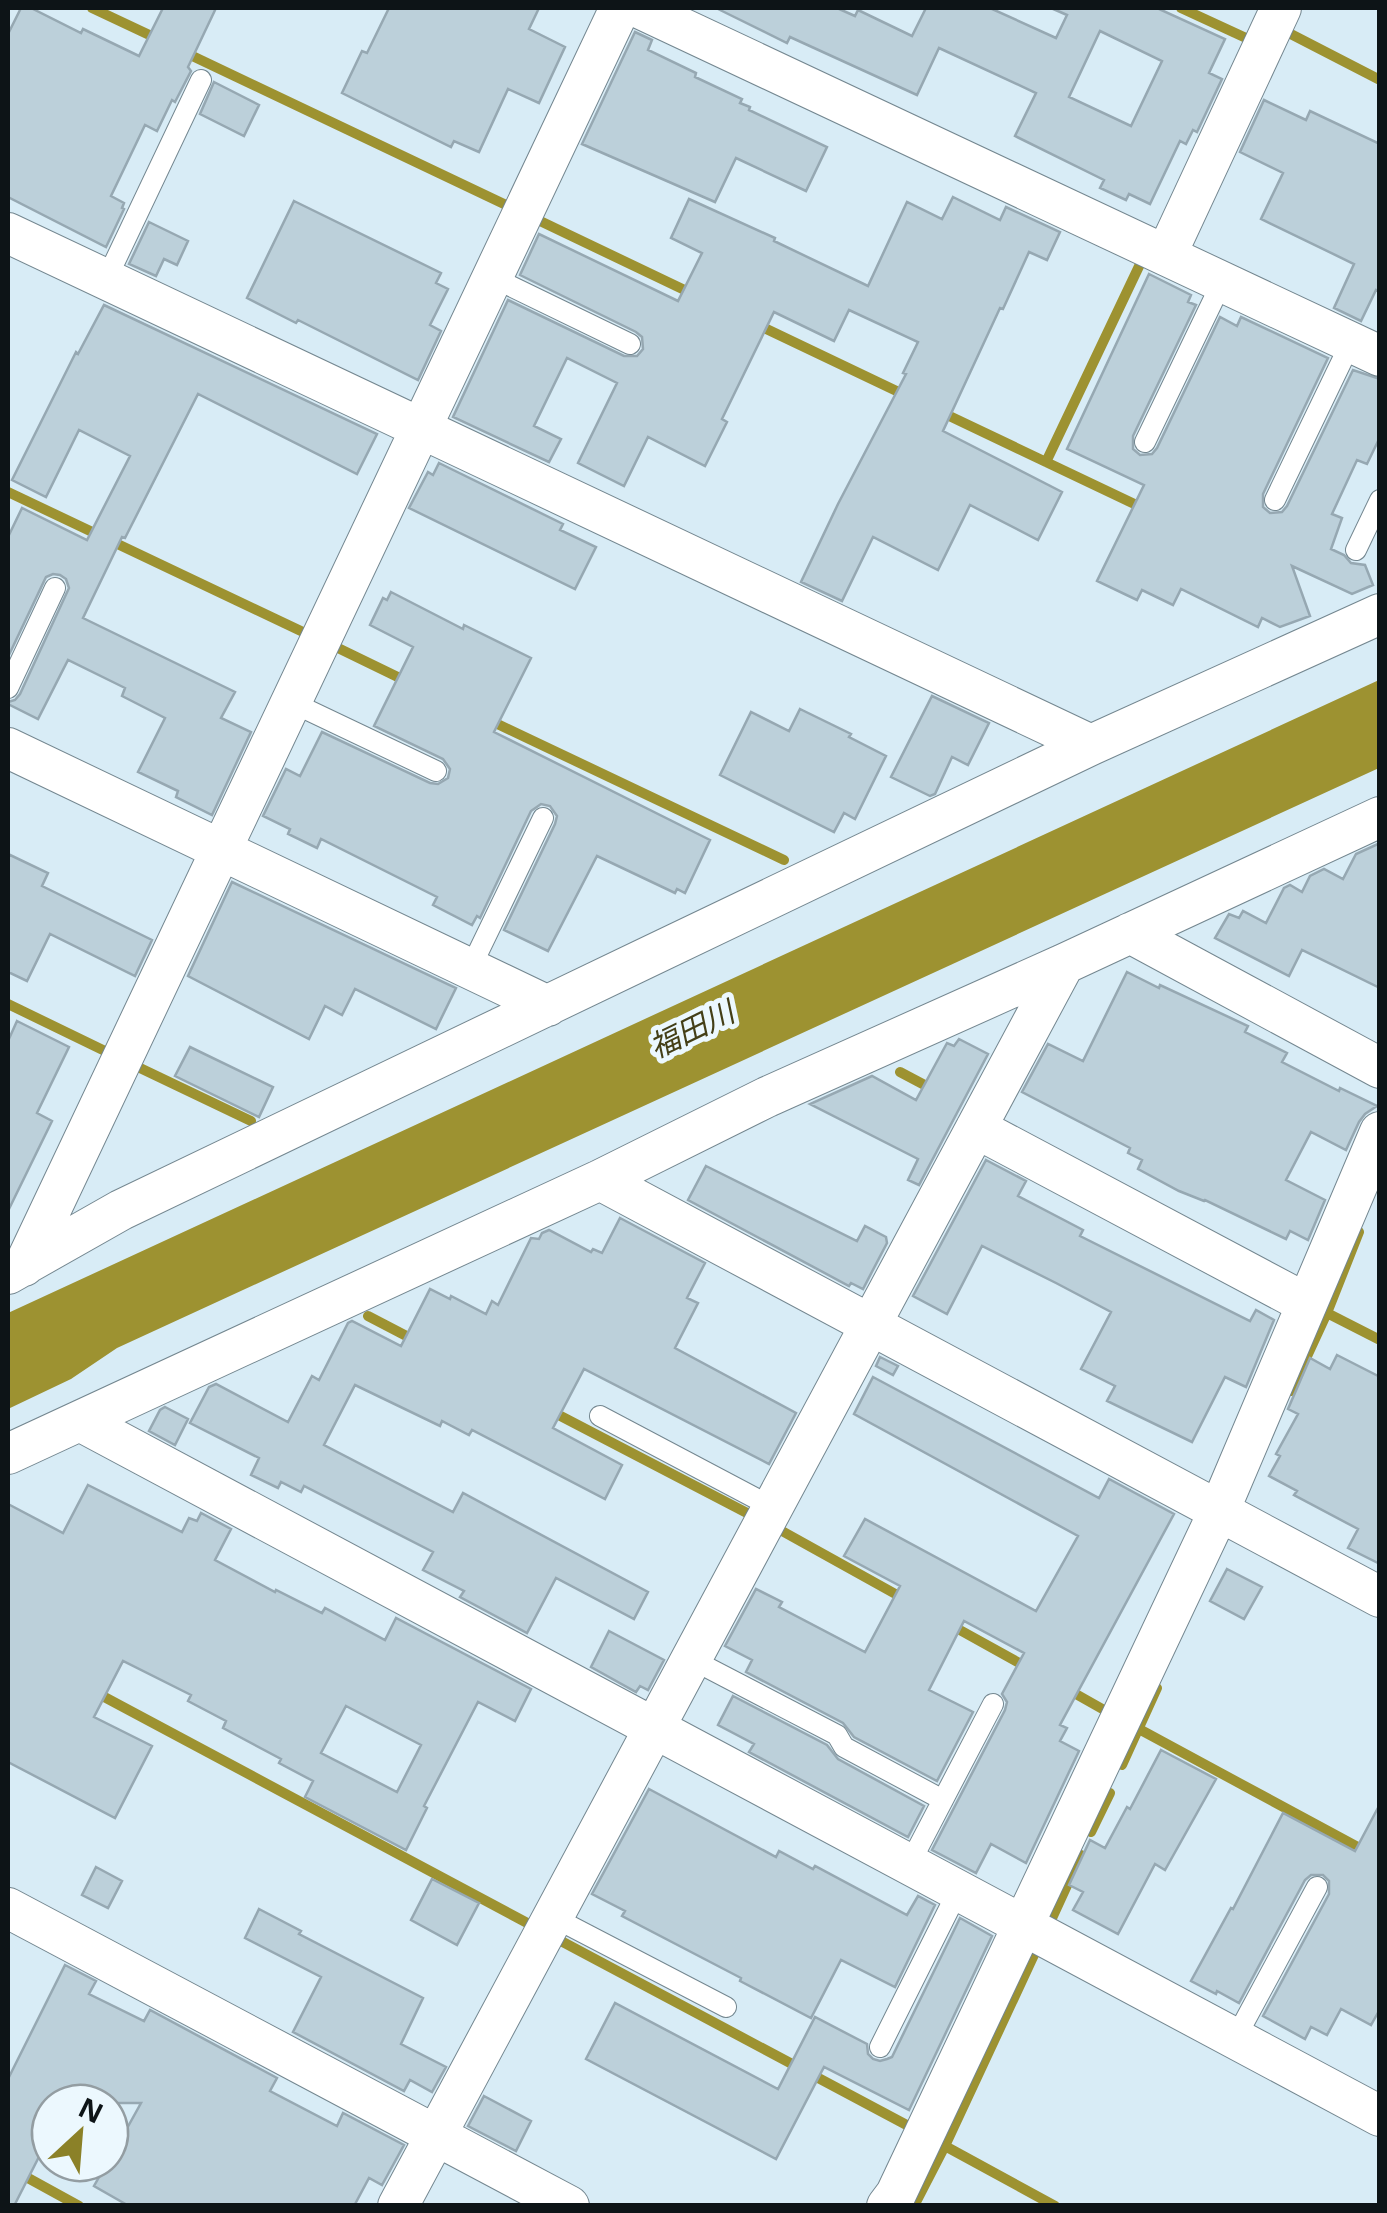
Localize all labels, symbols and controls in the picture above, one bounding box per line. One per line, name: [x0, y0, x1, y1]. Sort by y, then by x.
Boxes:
water label: 福田川: [642, 989, 743, 1067]
north arrow: [30, 2083, 130, 2183]
text: N: [73, 2088, 110, 2132]

